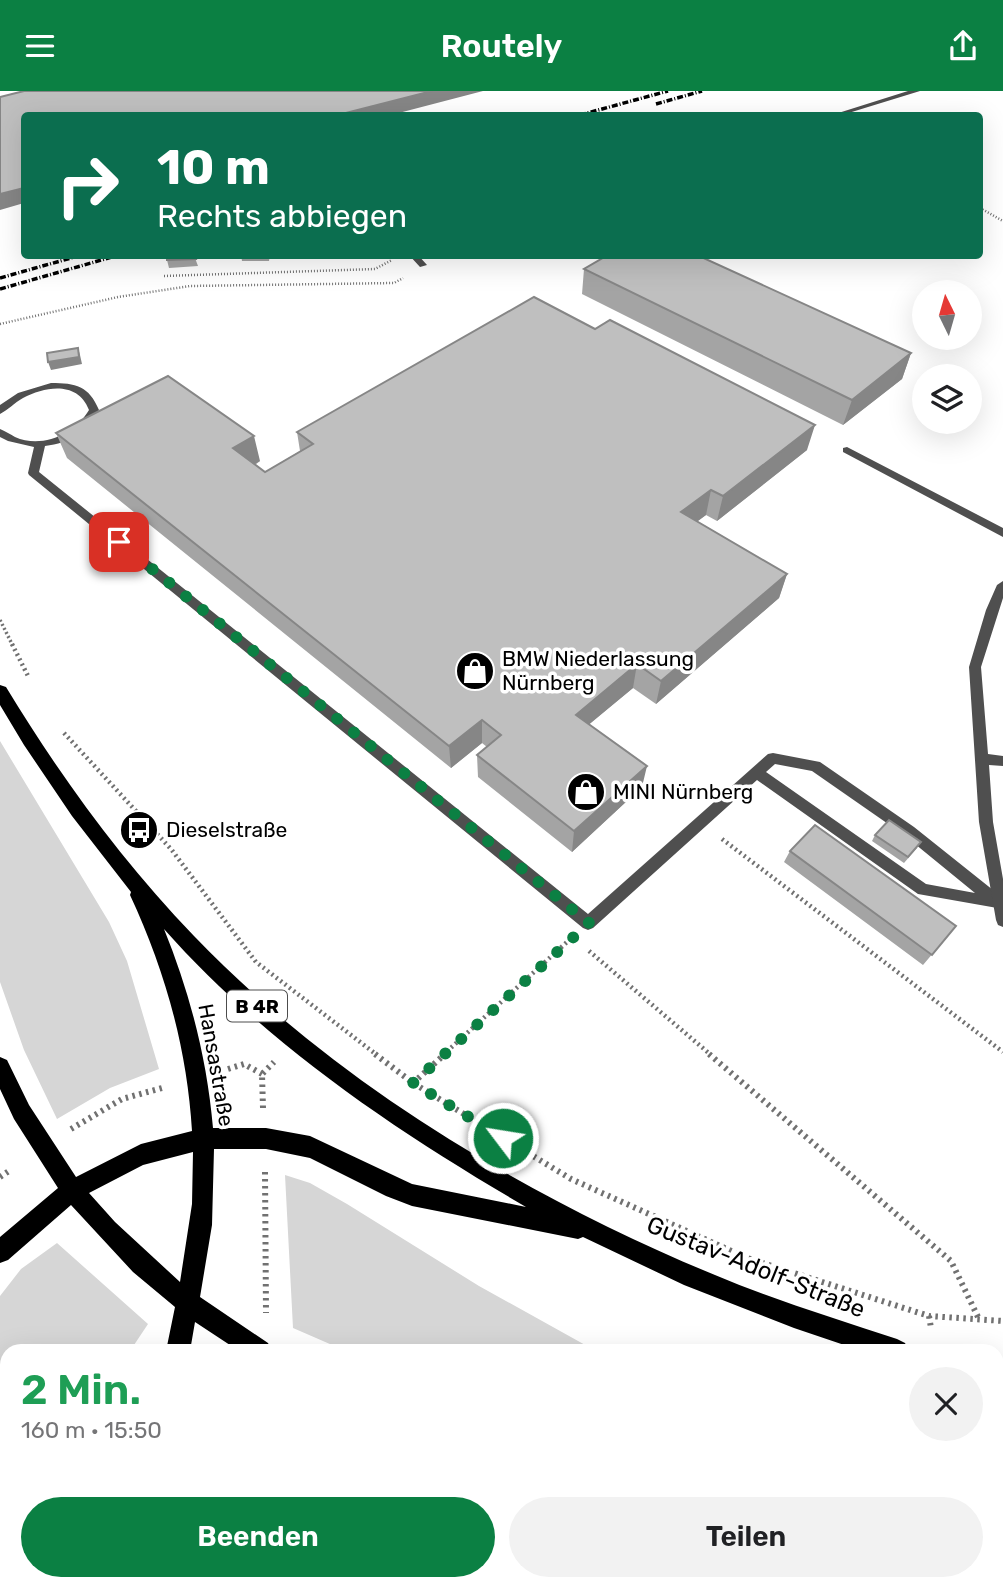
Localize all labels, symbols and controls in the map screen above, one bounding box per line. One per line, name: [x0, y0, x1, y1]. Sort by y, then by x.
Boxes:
icon: menu: [21, 27, 59, 65]
text: Routely: [441, 27, 562, 65]
icon: share: [944, 27, 982, 65]
text: 10 m: [157, 138, 270, 196]
icon: right: [42, 140, 133, 231]
text: Rechts abbiegen: [157, 197, 407, 235]
north arrow: [912, 280, 982, 350]
map controls: [912, 280, 982, 434]
button: layers: [912, 364, 982, 434]
pin: [89, 512, 149, 572]
icon: arrive: [100, 523, 138, 561]
place label: BMW Niederlassung Nürnberg: [502, 646, 694, 695]
shop icon: BMW Niederlassung Nürnberg: [454, 650, 496, 692]
shop icon: MINI Nürnberg: [565, 771, 607, 813]
place label: MINI Nürnberg: [613, 779, 753, 804]
bus stop icon: Dieselstraße: [118, 809, 160, 851]
place label: Dieselstraße: [166, 817, 287, 842]
road number: B 4R: [227, 991, 287, 1022]
street label: Hansastraße: [193, 1002, 240, 1128]
position arrow: [466, 1101, 540, 1175]
street label: Gustav-Adolf-Straße: [643, 1210, 869, 1324]
text: 2 Min.: [21, 1365, 141, 1415]
button: close: [909, 1367, 983, 1441]
text: 160 m · 15:50: [21, 1416, 162, 1444]
button: Beenden: [21, 1497, 495, 1577]
button: Teilen: [509, 1497, 983, 1577]

